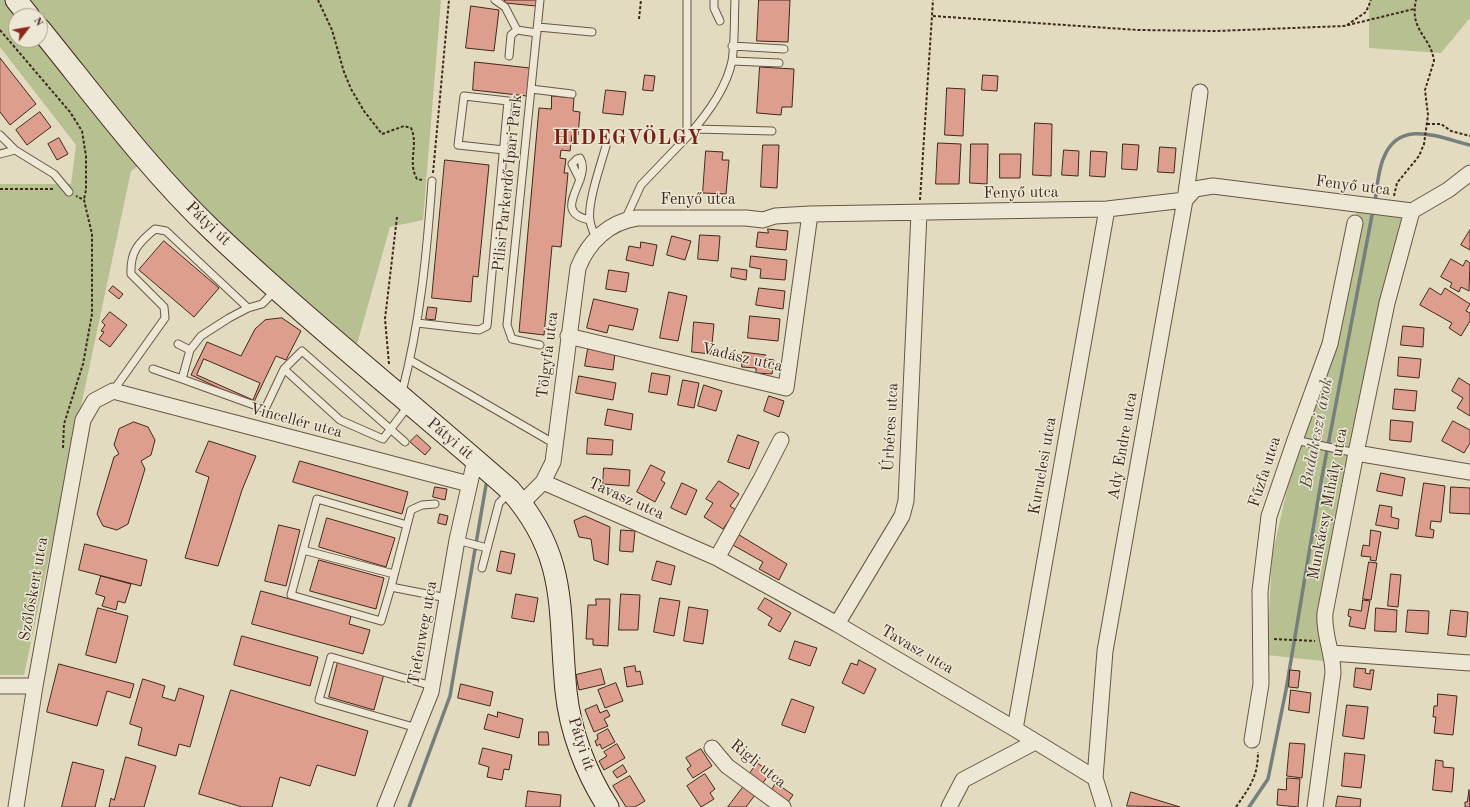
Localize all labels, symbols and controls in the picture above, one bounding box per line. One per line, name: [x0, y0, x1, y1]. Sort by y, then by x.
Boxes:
north arrow: [8, 8, 48, 48]
text: N: [31, 16, 45, 29]
street label: Pilisi Parkerdő Ipari Park: [489, 93, 527, 273]
district label: HIDEGVÖLGY: [553, 127, 703, 151]
street label: Fenyő utca: [1314, 172, 1392, 200]
street label: Fenyő utca: [983, 183, 1059, 203]
street label: Fenyő utca: [660, 190, 736, 210]
street label: Pátyi út: [182, 198, 234, 250]
street label: Tölgyfa utca: [533, 310, 563, 400]
street label: Vadász utca: [700, 339, 784, 377]
water label: Budakeszi árok: [1296, 376, 1338, 490]
street label: Úrbéres utca: [879, 382, 903, 472]
street label: Ady Endre utca: [1104, 391, 1142, 501]
street label: Vincellér utca: [248, 399, 344, 443]
street label: Pátyi út: [423, 414, 477, 464]
street label: Kuruclesi utca: [1025, 416, 1061, 516]
street label: Munkácsy Mihály utca: [1304, 426, 1352, 582]
street label: Fűzfa utca: [1245, 434, 1285, 510]
street label: Tavasz utca: [585, 474, 667, 524]
street label: Szőlőskert utca: [15, 535, 53, 643]
street label: Tiefenweg utca: [404, 579, 442, 687]
street label: Tavasz utca: [877, 621, 957, 679]
street label: Pátyi út: [563, 715, 599, 773]
street label: Rigli utca: [726, 736, 790, 792]

